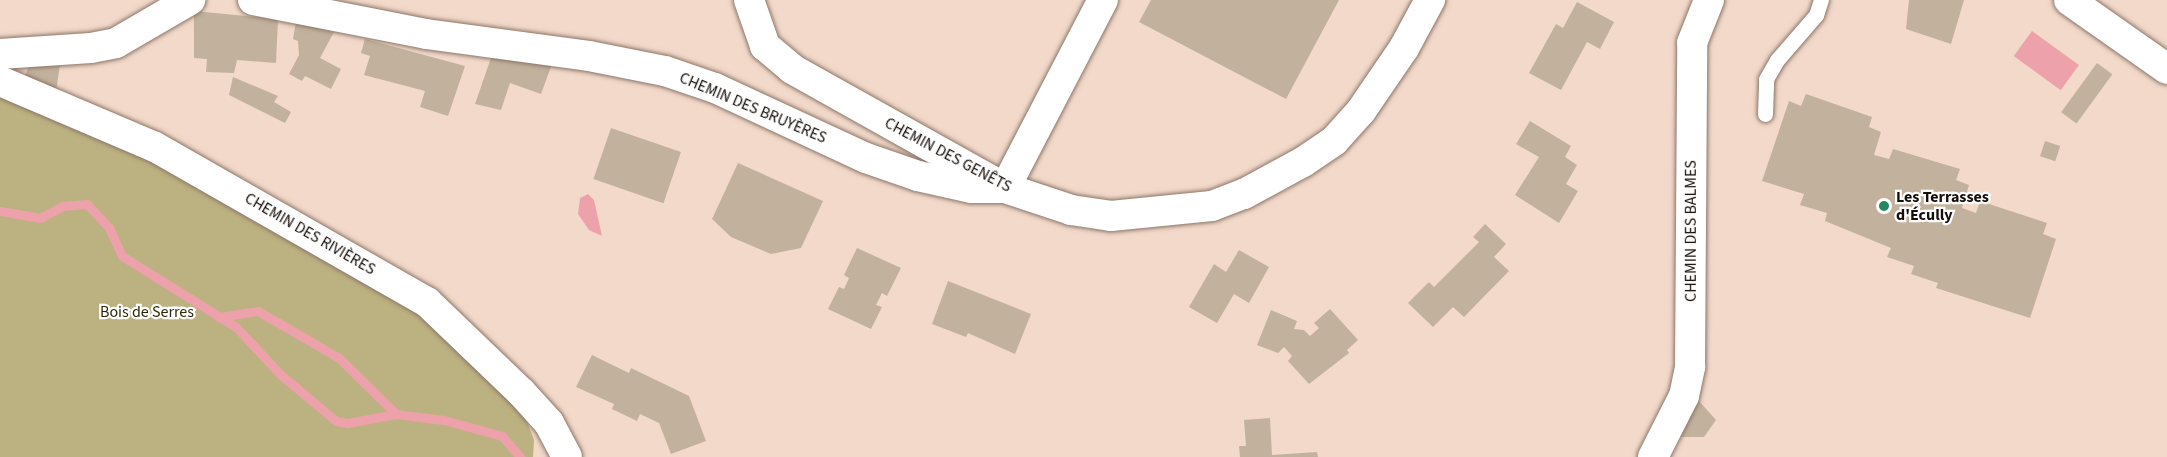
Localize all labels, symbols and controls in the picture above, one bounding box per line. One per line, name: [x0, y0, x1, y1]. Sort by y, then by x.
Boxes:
street label: CHEMIN DES BRUYÈRES: [676, 68, 830, 148]
street label: CHEMIN DES GENÊTS: [881, 113, 1015, 197]
street label: CHEMIN DES BALMES: [1681, 160, 1701, 302]
place label: Les Terrasses d'Écully: [1896, 187, 1989, 225]
street label: CHEMIN DES RIVIÈRES: [241, 189, 379, 279]
marker: Les Terrasses d'Écully: [1877, 199, 1891, 213]
park label: Bois de Serres: [100, 302, 194, 322]

